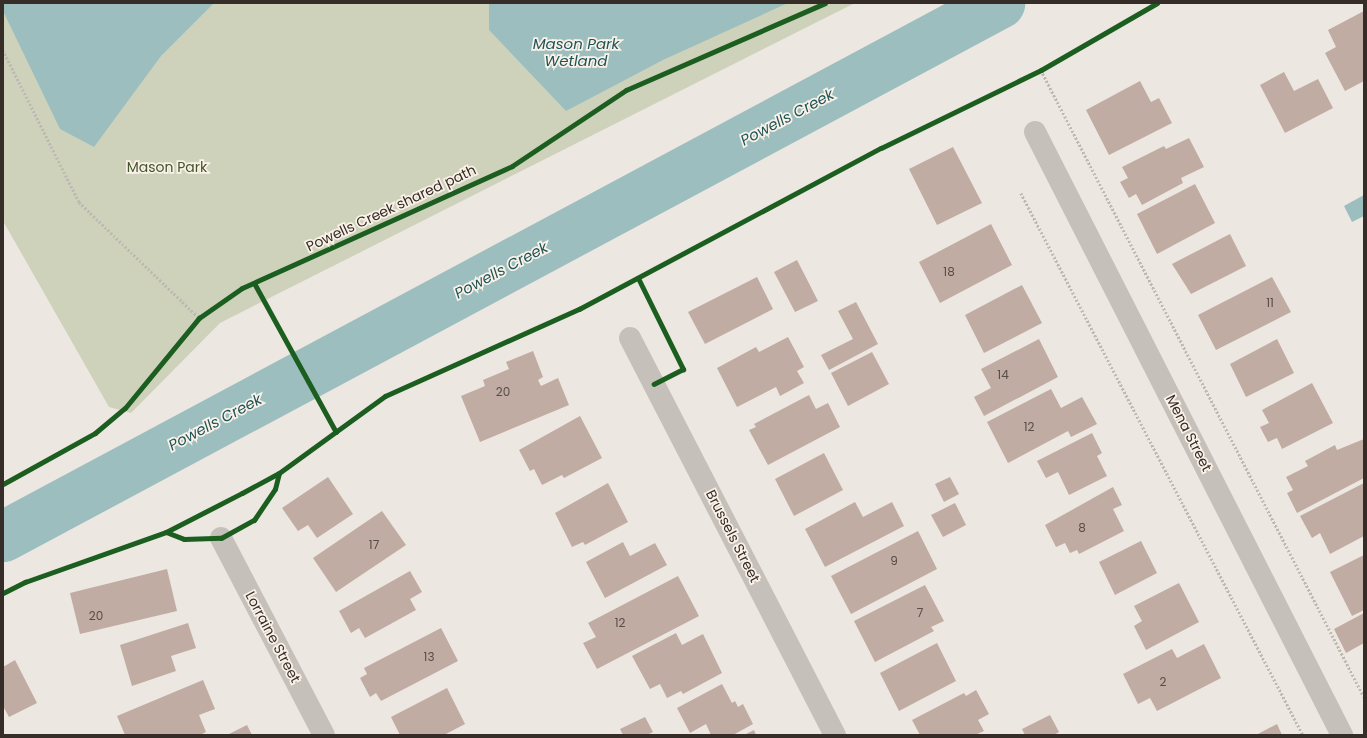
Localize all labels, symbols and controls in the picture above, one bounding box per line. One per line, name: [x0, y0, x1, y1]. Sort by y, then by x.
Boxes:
water label: Mason Park Wetland: [533, 34, 619, 69]
water label: Powells Creek: [737, 85, 837, 149]
park label: Mason Park: [127, 159, 207, 175]
street label: Powells Creek shared path: [303, 161, 479, 255]
water label: Powells Creek: [451, 238, 551, 302]
house number: 18: [943, 265, 955, 279]
house number: 11: [1266, 296, 1274, 310]
house number: 14: [997, 368, 1009, 382]
house number: 20: [496, 385, 510, 399]
water label: Powells Creek: [165, 390, 265, 454]
street label: Mena Street: [1162, 392, 1216, 474]
house number: 12: [1024, 420, 1034, 434]
street label: Brussels Street: [702, 487, 764, 585]
house number: 8: [1078, 521, 1086, 535]
house number: 17: [369, 538, 379, 552]
house number: 9: [890, 554, 898, 568]
street label: Lorraine Street: [242, 589, 304, 685]
house number: 7: [917, 606, 923, 620]
house number: 20: [89, 609, 103, 623]
house number: 12: [615, 616, 625, 630]
house number: 13: [424, 650, 434, 664]
house number: 2: [1160, 675, 1166, 689]

